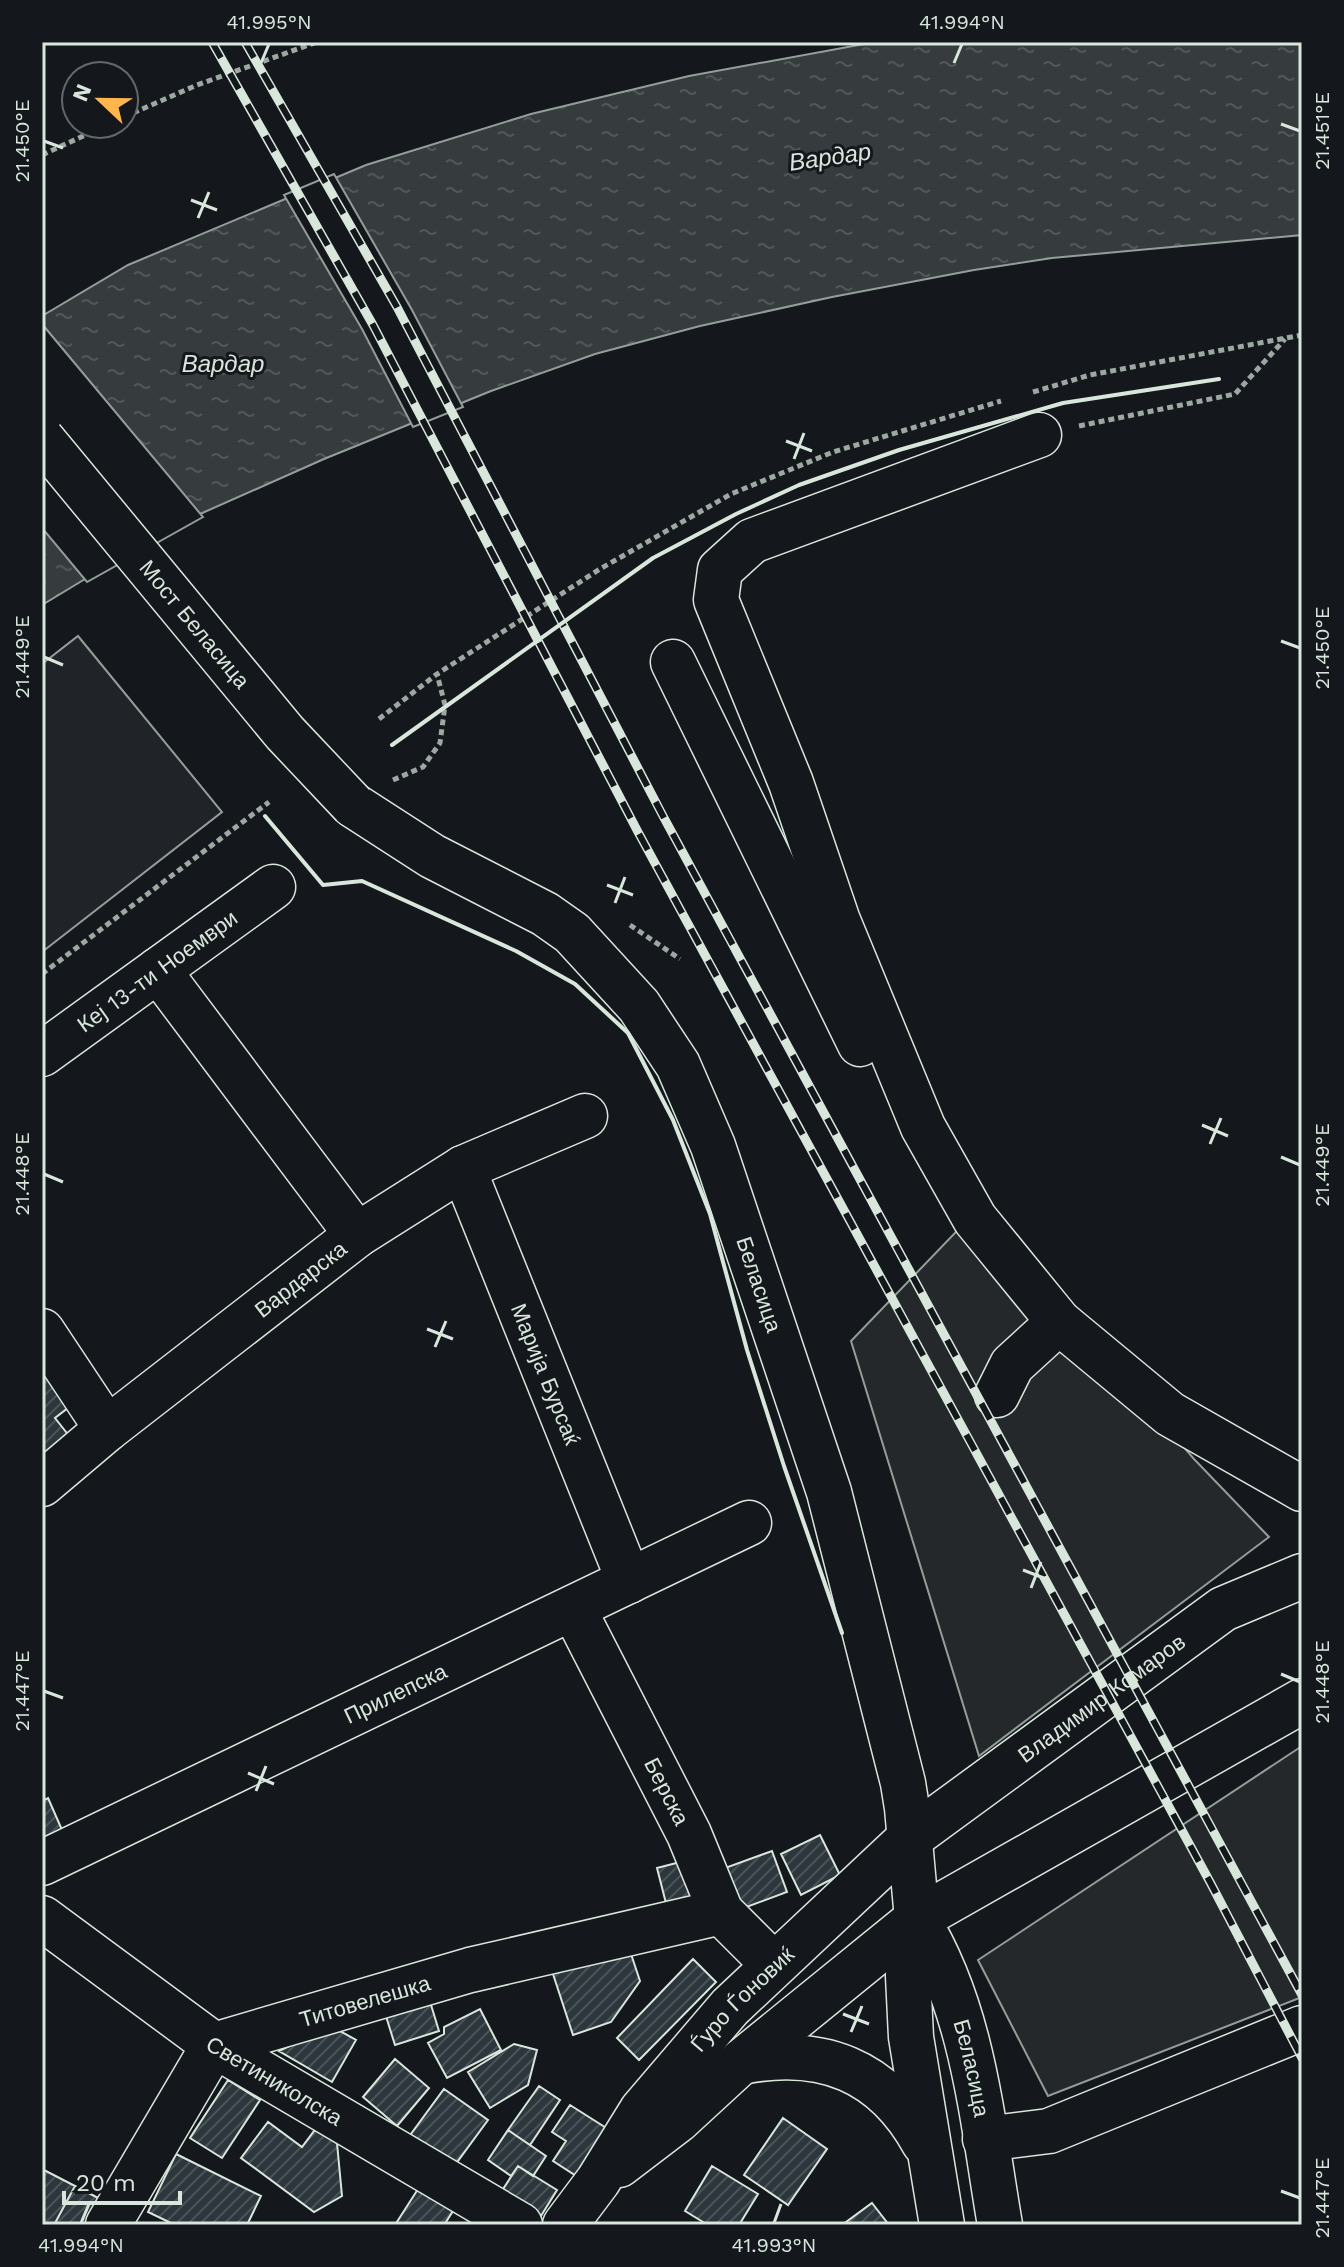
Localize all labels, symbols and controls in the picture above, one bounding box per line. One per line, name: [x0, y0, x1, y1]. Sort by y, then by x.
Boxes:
text: 41.995°N: [226, 10, 312, 34]
text: 41.994°N: [919, 10, 1005, 34]
north arrow: [60, 60, 140, 140]
text: N: [67, 80, 97, 105]
text: 21.451°E: [1310, 92, 1334, 170]
text: 21.450°E: [10, 100, 34, 182]
water label: Вардар: [787, 137, 873, 177]
water label: Вардар: [182, 350, 264, 378]
street label: Мост Беласица: [134, 555, 255, 694]
text: 21.450°E: [1310, 607, 1334, 689]
text: 21.449°E: [10, 615, 34, 699]
street label: Кеј 13-ти Ноември: [73, 905, 242, 1037]
text: 21.449°E: [1310, 1123, 1334, 1207]
text: 21.448°E: [10, 1132, 34, 1216]
street label: Беласица: [731, 1233, 787, 1336]
street label: Вардарска: [250, 1235, 352, 1323]
street label: Марија Бурсаќ: [506, 1300, 585, 1449]
street label: Владимир Комаров: [1013, 1629, 1190, 1768]
text: 21.448°E: [1310, 1640, 1334, 1724]
text: 21.447°E: [10, 1650, 34, 1732]
street label: Прилепска: [340, 1658, 451, 1729]
street label: Берска: [639, 1754, 695, 1830]
street label: Ѓуро Ѓоновиќ: [686, 1942, 799, 2057]
street label: Титовелешка: [297, 1970, 434, 2032]
street label: Беласица: [949, 2017, 995, 2120]
street label: Светиниколска: [202, 2031, 347, 2131]
scale bar: [64, 2155, 180, 2205]
text: 21.447°E: [1310, 2157, 1334, 2239]
text: 20 m: [76, 2169, 136, 2197]
text: 41.994°N: [38, 2233, 124, 2257]
text: 41.993°N: [732, 2233, 816, 2257]

